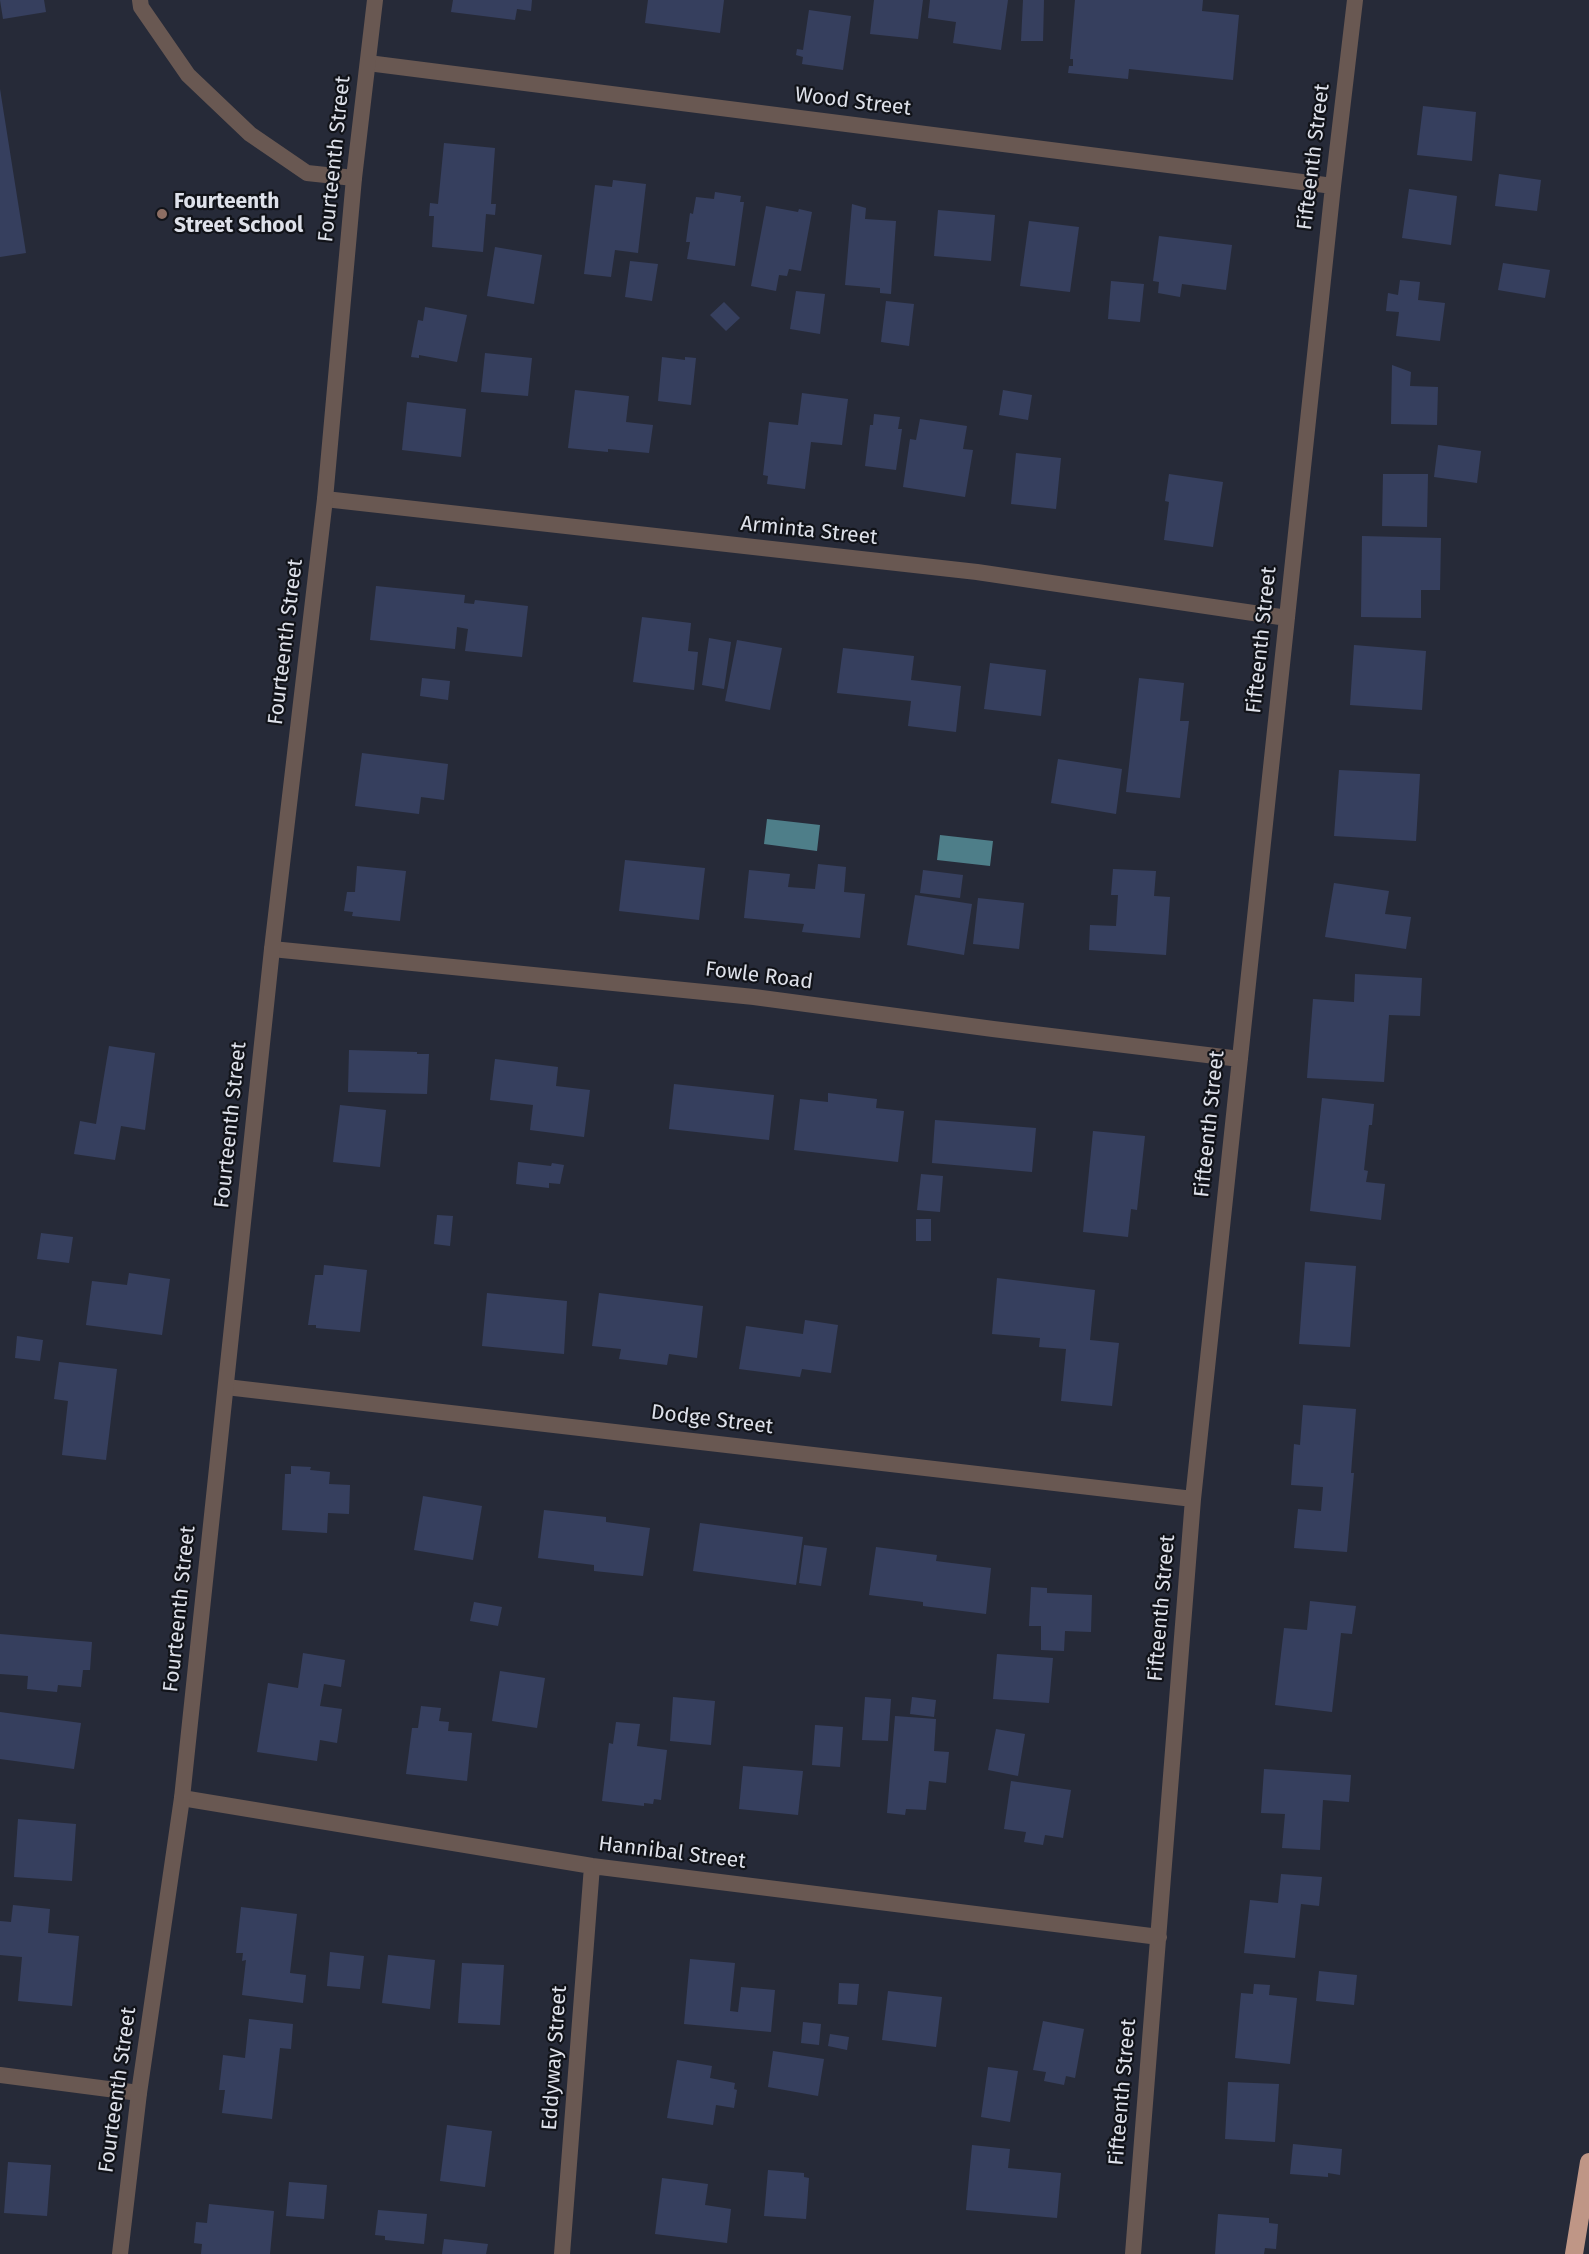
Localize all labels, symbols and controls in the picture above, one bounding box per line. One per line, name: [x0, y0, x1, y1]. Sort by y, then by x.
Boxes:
street label: Fourteenth Street: [314, 75, 356, 243]
street label: Wood Street: [794, 82, 912, 122]
street label: Fifteenth Street: [1293, 82, 1335, 232]
place label: Fourteenth Street School: [174, 189, 303, 239]
marker: Fourteenth Street School: [155, 207, 169, 221]
street label: Arminta Street: [739, 511, 879, 551]
street label: Fourteenth Street: [263, 558, 309, 726]
street label: Fifteenth Street: [1242, 565, 1282, 715]
street label: Fowle Road: [704, 957, 814, 995]
street label: Fourteenth Street: [210, 1041, 252, 1209]
street label: Fifteenth Street: [1190, 1049, 1230, 1199]
street label: Dodge Street: [649, 1400, 775, 1440]
street label: Fourteenth Street: [159, 1525, 201, 1693]
street label: Fifteenth Street: [1143, 1533, 1181, 1683]
street label: Hannibal Street: [597, 1831, 747, 1875]
street label: Eddyway Street: [537, 1985, 573, 2131]
street label: Fourteenth Street: [94, 2006, 142, 2174]
street label: Fifteenth Street: [1104, 2017, 1142, 2167]

